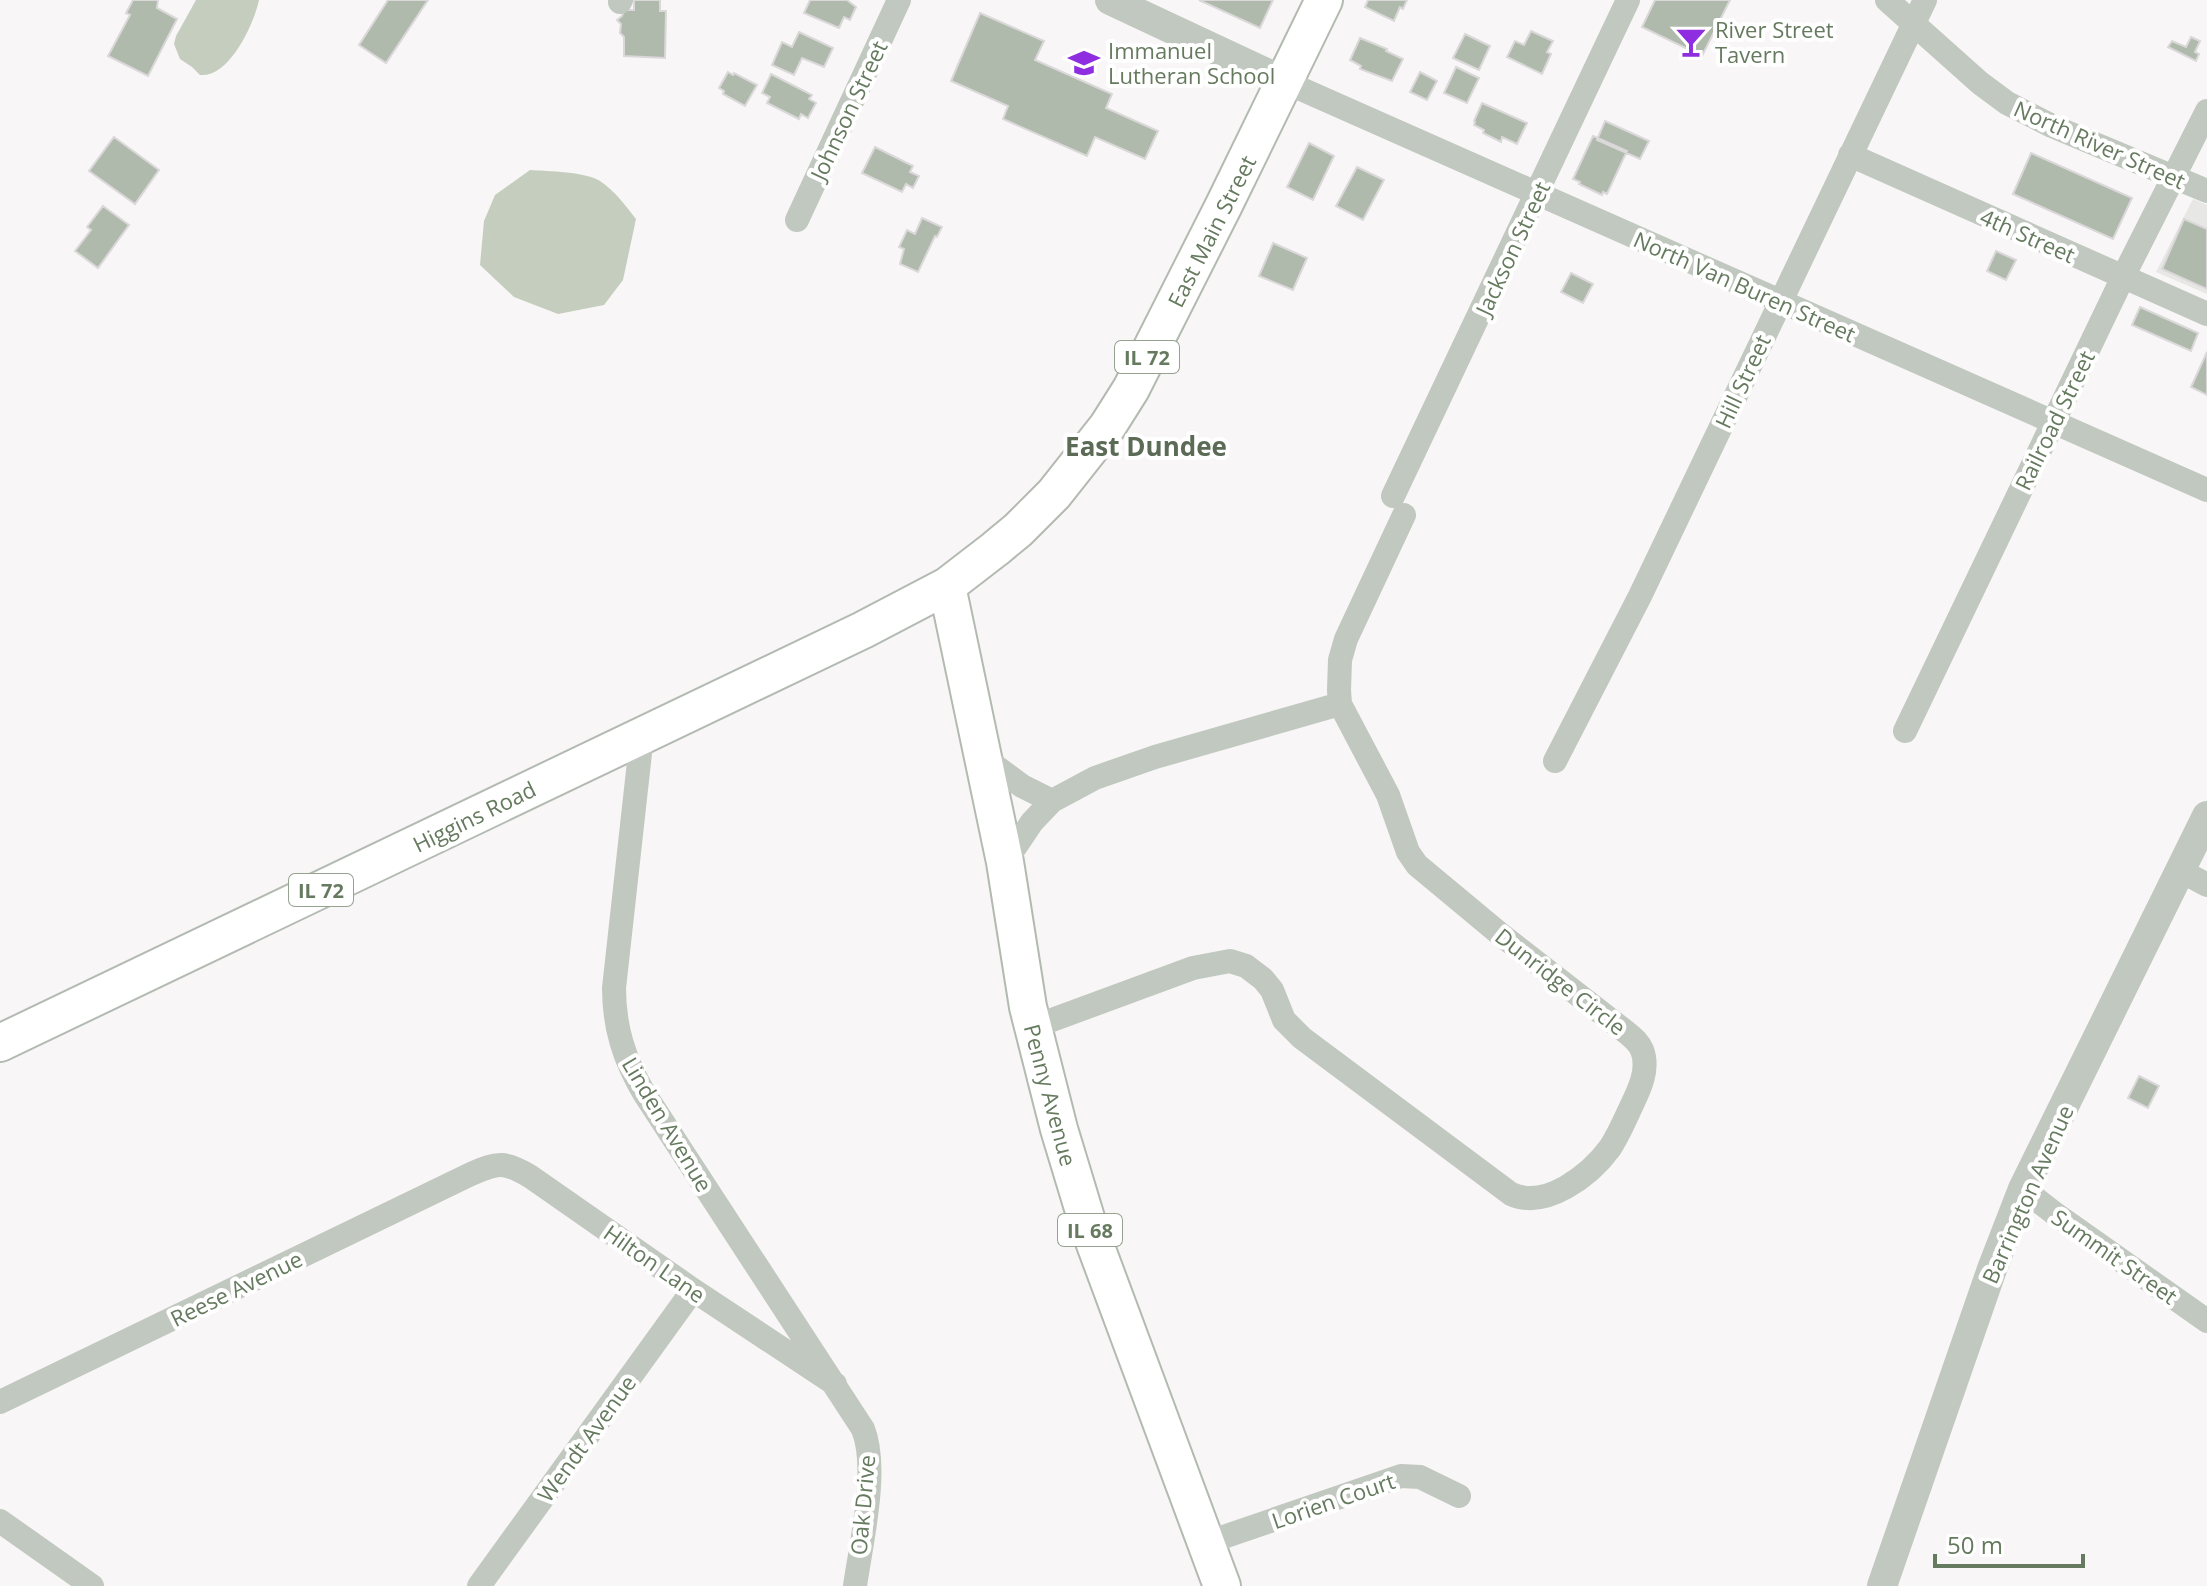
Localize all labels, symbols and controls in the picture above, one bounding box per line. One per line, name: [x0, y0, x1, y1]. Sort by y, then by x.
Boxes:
place label: River Street Tavern: [1715, 14, 1834, 69]
bar icon: River Street Tavern: [1674, 25, 1708, 59]
street label: Johnson Street: [802, 35, 893, 186]
place label: Immanuel Lutheran School: [1108, 35, 1275, 90]
school or university icon: Immanuel Lutheran School: [1067, 46, 1101, 80]
street label: North River Street: [2010, 93, 2191, 195]
street label: East Main Street: [1160, 150, 1262, 312]
street label: Jackson Street: [1467, 176, 1556, 322]
street label: 4th Street: [1976, 201, 2080, 269]
street label: North Van Buren Street: [1629, 223, 1861, 349]
street label: Hill Street: [1707, 329, 1777, 433]
road number: IL 72: [1115, 341, 1179, 373]
street label: Railroad Street: [2007, 345, 2101, 495]
district label: East Dundee: [1065, 428, 1227, 464]
street label: Higgins Road: [407, 773, 541, 859]
road number: IL 72: [289, 874, 353, 906]
street label: Dunridge Circle: [1490, 921, 1632, 1041]
street label: Penny Avenue: [1018, 1021, 1084, 1169]
street label: Linden Avenue: [616, 1051, 720, 1197]
street label: Barrington Avenue: [1974, 1100, 2080, 1288]
street label: Summit Street: [2046, 1202, 2184, 1310]
road number: IL 68: [1058, 1214, 1122, 1246]
street label: Hilton Lane: [598, 1217, 712, 1309]
street label: Reese Avenue: [165, 1243, 307, 1333]
street label: Wendt Avenue: [530, 1369, 642, 1507]
street label: Oak Drive: [843, 1454, 881, 1556]
street label: Lorien Court: [1267, 1465, 1399, 1535]
scale bar: [1935, 1518, 2083, 1568]
text: 50 m: [1947, 1528, 2003, 1561]

